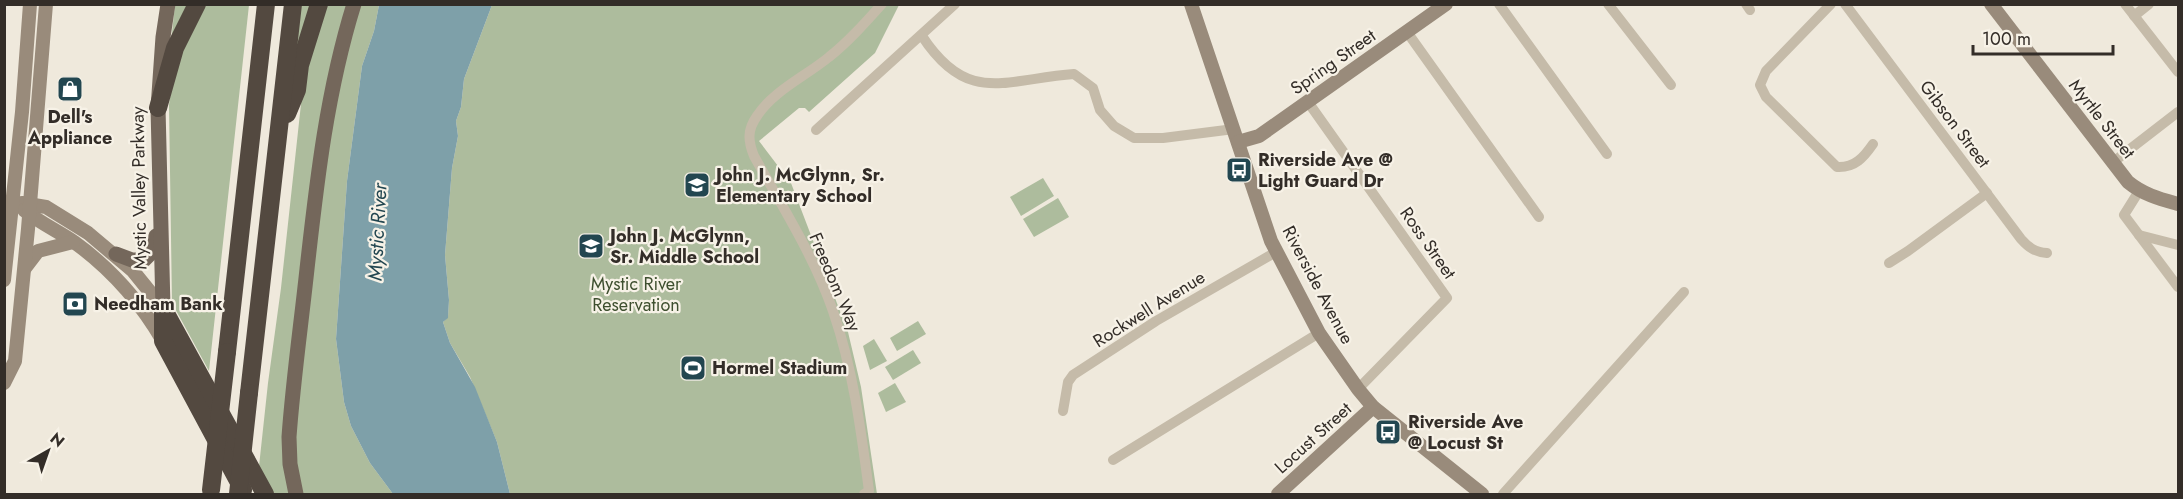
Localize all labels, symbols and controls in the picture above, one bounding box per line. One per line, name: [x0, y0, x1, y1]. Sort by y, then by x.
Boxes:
scale bar: [1973, 18, 2112, 56]
street label: Spring Street: [1285, 23, 1382, 101]
text: 100 m: [1982, 26, 2031, 52]
shop icon: Dell's Appliance: [55, 74, 85, 104]
street label: Myrtle Street: [2063, 74, 2142, 165]
street label: Gibson Street: [1913, 75, 1997, 174]
place label: Dell's Appliance: [27, 104, 112, 151]
street label: Mystic Valley Parkway: [125, 106, 153, 270]
place label: Riverside Ave @ Light Guard Dr: [1258, 147, 1393, 194]
bus stop icon: Riverside Ave @ Light Guard Dr: [1224, 155, 1254, 185]
place label: John J. McGlynn, Sr. Elementary School: [713, 162, 885, 209]
school or university icon: John J. McGlynn, Sr. Elementary School: [682, 170, 712, 200]
water label: Mystic River: [360, 181, 395, 282]
street label: Ross Street: [1394, 202, 1463, 285]
street label: Riverside Avenue: [1276, 221, 1360, 349]
place label: John J. McGlynn, Sr. Middle School: [607, 223, 759, 270]
street label: Freedom Way: [802, 229, 868, 336]
school or university icon: John J. McGlynn, Sr. Middle School: [576, 231, 606, 261]
street label: Rockwell Avenue: [1088, 264, 1210, 354]
park label: Mystic River Reservation: [591, 271, 682, 318]
bank icon: Needham Bank: [60, 289, 90, 319]
place label: Needham Bank: [94, 291, 223, 317]
sports icon: Hormel Stadium: [678, 353, 708, 383]
place label: Hormel Stadium: [712, 355, 847, 381]
street label: Locust Street: [1269, 396, 1358, 480]
place label: Riverside Ave @ Locust St: [1408, 409, 1523, 456]
bus stop icon: Riverside Ave @ Locust St: [1373, 417, 1403, 447]
north arrow: [18, 421, 78, 481]
text: N: [45, 427, 70, 453]

